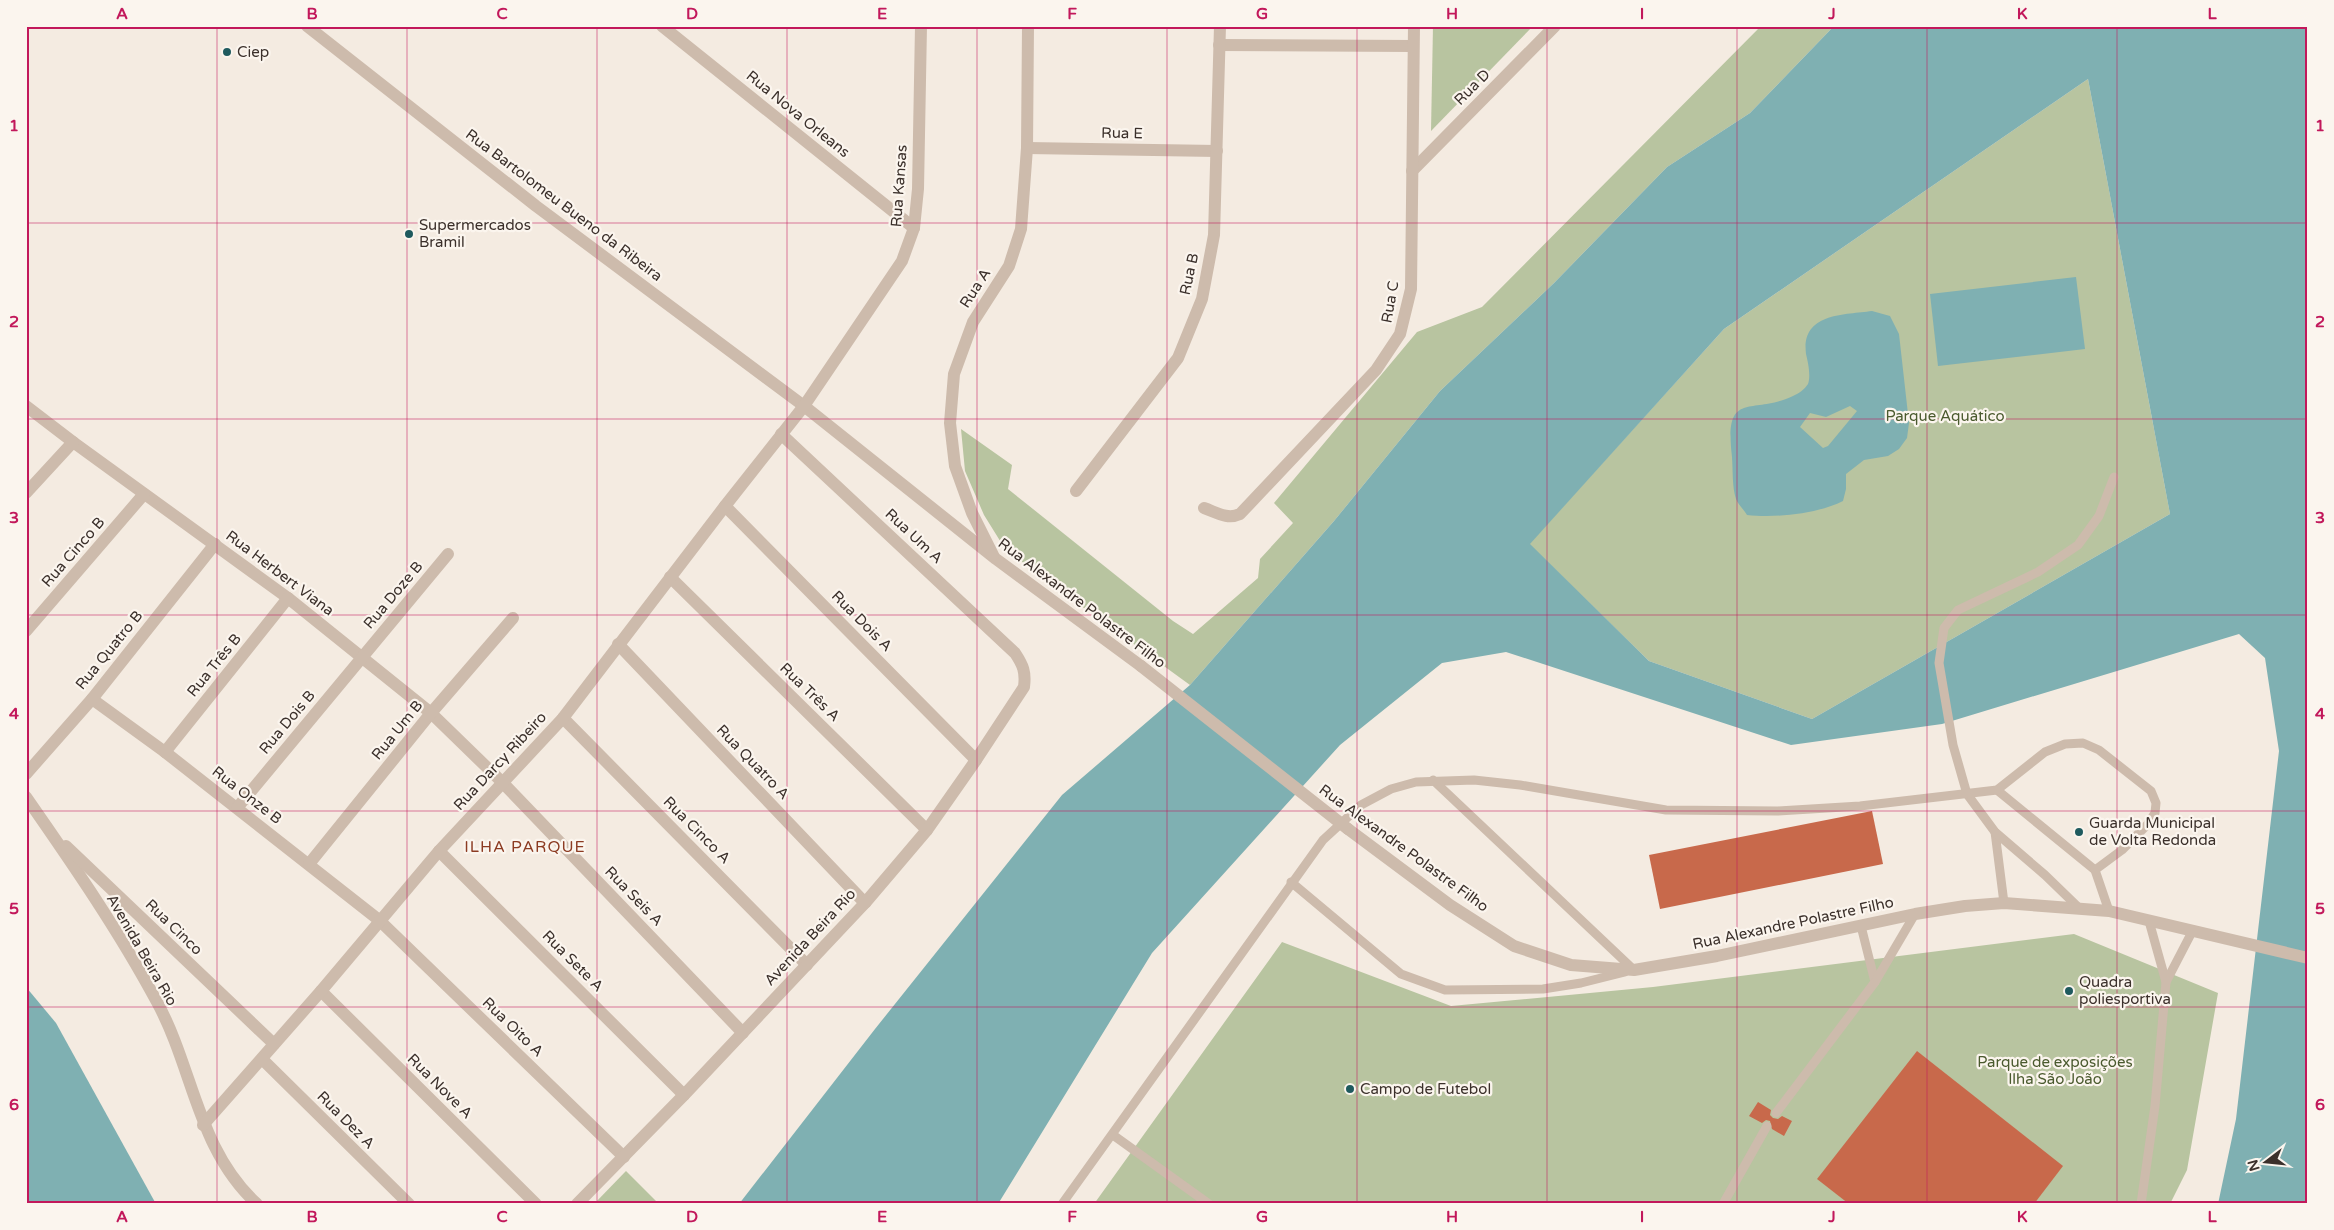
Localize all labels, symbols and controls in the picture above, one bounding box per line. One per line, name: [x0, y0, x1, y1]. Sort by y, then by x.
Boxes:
text: A: [116, 4, 128, 24]
text: B: [306, 4, 318, 24]
text: C: [496, 4, 508, 24]
text: D: [686, 4, 698, 24]
text: E: [877, 4, 887, 24]
text: F: [1067, 4, 1077, 24]
text: G: [1256, 4, 1268, 24]
text: H: [1446, 4, 1458, 24]
text: I: [1640, 4, 1644, 24]
text: J: [1827, 4, 1836, 24]
text: K: [2017, 4, 2028, 24]
text: L: [2207, 4, 2217, 24]
place label: Ciep: [237, 43, 269, 61]
marker: Ciep: [221, 46, 233, 58]
street label: Rua D: [1450, 65, 1494, 109]
street label: Rua Nova Orleans: [743, 67, 853, 161]
text: 1: [9, 116, 19, 136]
text: 1: [2315, 116, 2325, 136]
street label: Rua E: [1101, 124, 1143, 142]
street label: Rua Bartolomeu Bueno da Ribeira: [462, 125, 666, 285]
street label: Rua Kansas: [887, 144, 911, 228]
place label: Supermercados Bramil: [419, 216, 531, 251]
marker: Supermercados Bramil: [403, 228, 415, 240]
street label: Rua B: [1176, 251, 1202, 297]
street label: Rua A: [956, 265, 994, 311]
street label: Rua C: [1377, 279, 1403, 325]
text: 2: [9, 312, 19, 332]
text: 2: [2315, 312, 2325, 332]
park label: Parque Aquático: [1885, 407, 2005, 425]
street label: Rua Um A: [881, 505, 947, 567]
text: 3: [9, 508, 19, 528]
text: 3: [2315, 508, 2325, 528]
street label: Rua Cinco B: [38, 513, 108, 591]
street label: Rua Herbert Viana: [222, 526, 338, 620]
street label: Rua Alexandre Polastre Filho: [995, 534, 1169, 672]
street label: Rua Doze B: [360, 558, 426, 632]
street label: Rua Dois A: [828, 587, 896, 655]
street label: Rua Quatro B: [72, 607, 146, 693]
street label: Rua Três B: [183, 630, 245, 700]
street label: Rua Três A: [776, 659, 844, 725]
street label: Rua Dois B: [255, 687, 319, 757]
street label: Rua Um B: [368, 697, 426, 763]
text: 4: [9, 704, 19, 724]
text: 4: [2315, 704, 2325, 724]
street label: Rua Darcy Ribeiro: [450, 708, 550, 814]
street label: Rua Quatro A: [713, 721, 793, 803]
street label: Rua Onze B: [209, 762, 285, 828]
street label: Rua Alexandre Polastre Filho: [1316, 780, 1492, 916]
street label: Rua Cinco A: [660, 793, 734, 867]
place label: Guarda Municipal de Volta Redonda: [2089, 814, 2216, 849]
marker: Guarda Municipal de Volta Redonda: [2073, 826, 2085, 838]
district label: ILHA PARQUE: [464, 837, 586, 857]
street label: Rua Seis A: [601, 862, 667, 930]
street label: Avenida Beira Rio: [761, 885, 859, 989]
street label: Avenida Beira Rio: [103, 891, 181, 1009]
street label: Rua Alexandre Polastre Filho: [1691, 893, 1895, 953]
street label: Rua Cinco: [142, 895, 206, 959]
text: 5: [9, 899, 19, 919]
text: 5: [2315, 899, 2325, 919]
street label: Rua Sete A: [539, 927, 607, 995]
place label: Quadra poliesportiva: [2079, 973, 2171, 1008]
marker: Quadra poliesportiva: [2063, 985, 2075, 997]
street label: Rua Oito A: [479, 994, 547, 1060]
street label: Rua Nove A: [404, 1050, 476, 1122]
park label: Parque de exposições Ilha São João: [1977, 1053, 2133, 1088]
place label: Campo de Futebol: [1360, 1080, 1491, 1098]
marker: Campo de Futebol: [1344, 1083, 1356, 1095]
street label: Rua Dez A: [313, 1087, 379, 1153]
text: 6: [9, 1095, 19, 1115]
text: 6: [2315, 1095, 2325, 1115]
north arrow: [2242, 1138, 2292, 1188]
text: N: [2244, 1158, 2264, 1173]
text: A: [116, 1207, 128, 1227]
text: B: [306, 1207, 318, 1227]
text: C: [496, 1207, 508, 1227]
text: D: [686, 1207, 698, 1227]
text: E: [877, 1207, 887, 1227]
text: F: [1067, 1207, 1077, 1227]
text: G: [1256, 1207, 1268, 1227]
text: H: [1446, 1207, 1458, 1227]
text: I: [1640, 1207, 1644, 1227]
text: J: [1827, 1207, 1836, 1227]
text: K: [2017, 1207, 2028, 1227]
text: L: [2207, 1207, 2217, 1227]

